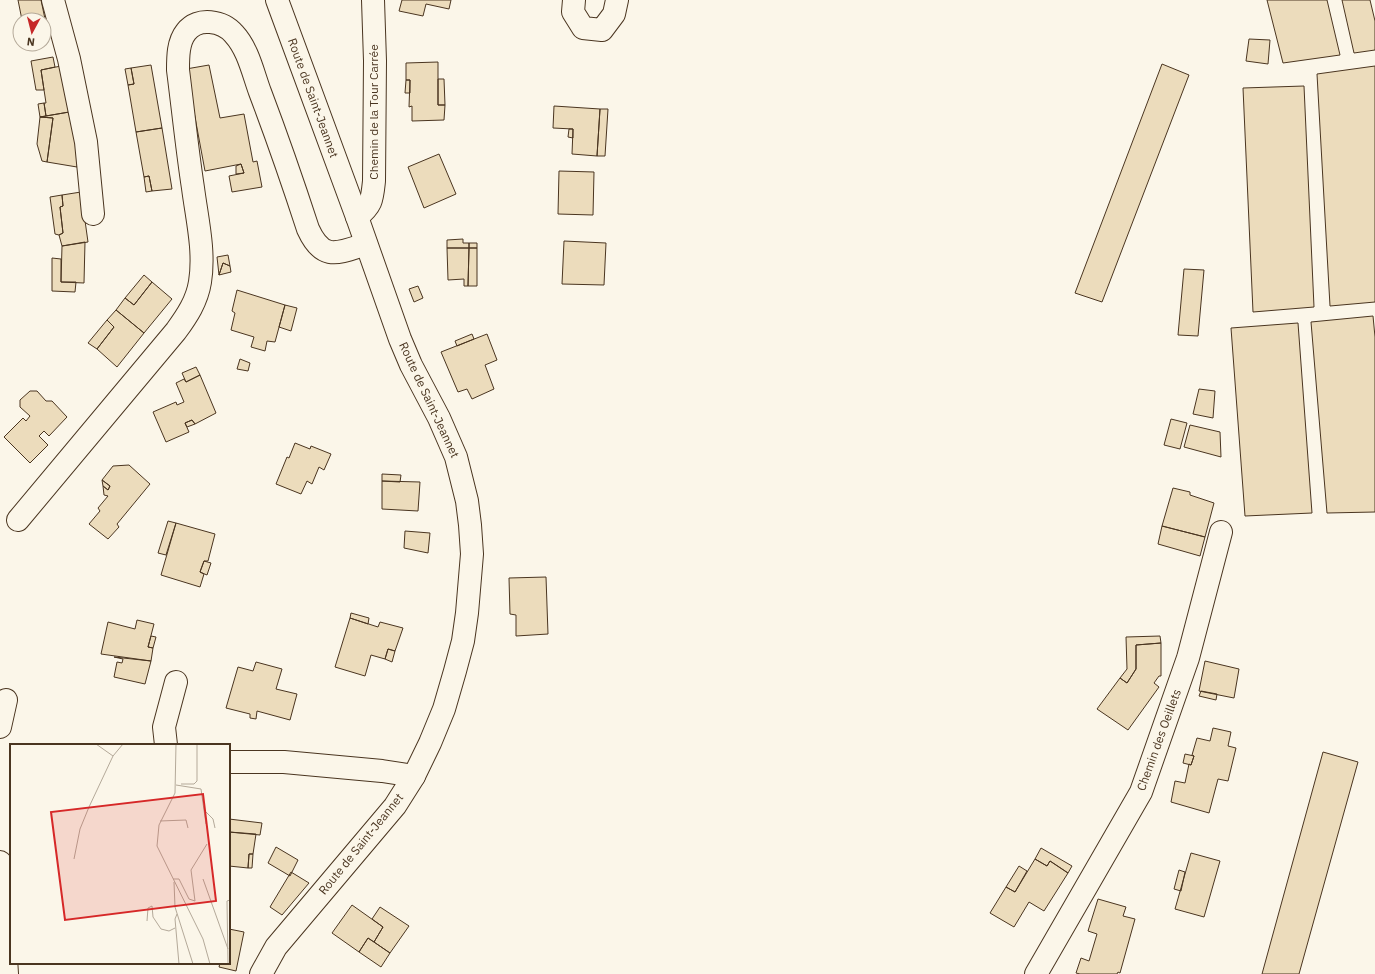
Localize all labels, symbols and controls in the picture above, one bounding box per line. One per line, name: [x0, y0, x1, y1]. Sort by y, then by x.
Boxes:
north arrow: [12, 12, 52, 52]
text: N: [26, 34, 36, 49]
street label: Route de Saint-Jeannet: [285, 36, 342, 160]
street label: Chemin de la Tour Carrée: [366, 44, 381, 180]
street label: Route de Saint-Jeannet: [396, 339, 463, 460]
street label: Chemin des Oeillets: [1133, 687, 1184, 793]
inset map: [10, 744, 230, 964]
street label: Route de Saint-Jeannet: [315, 790, 406, 897]

